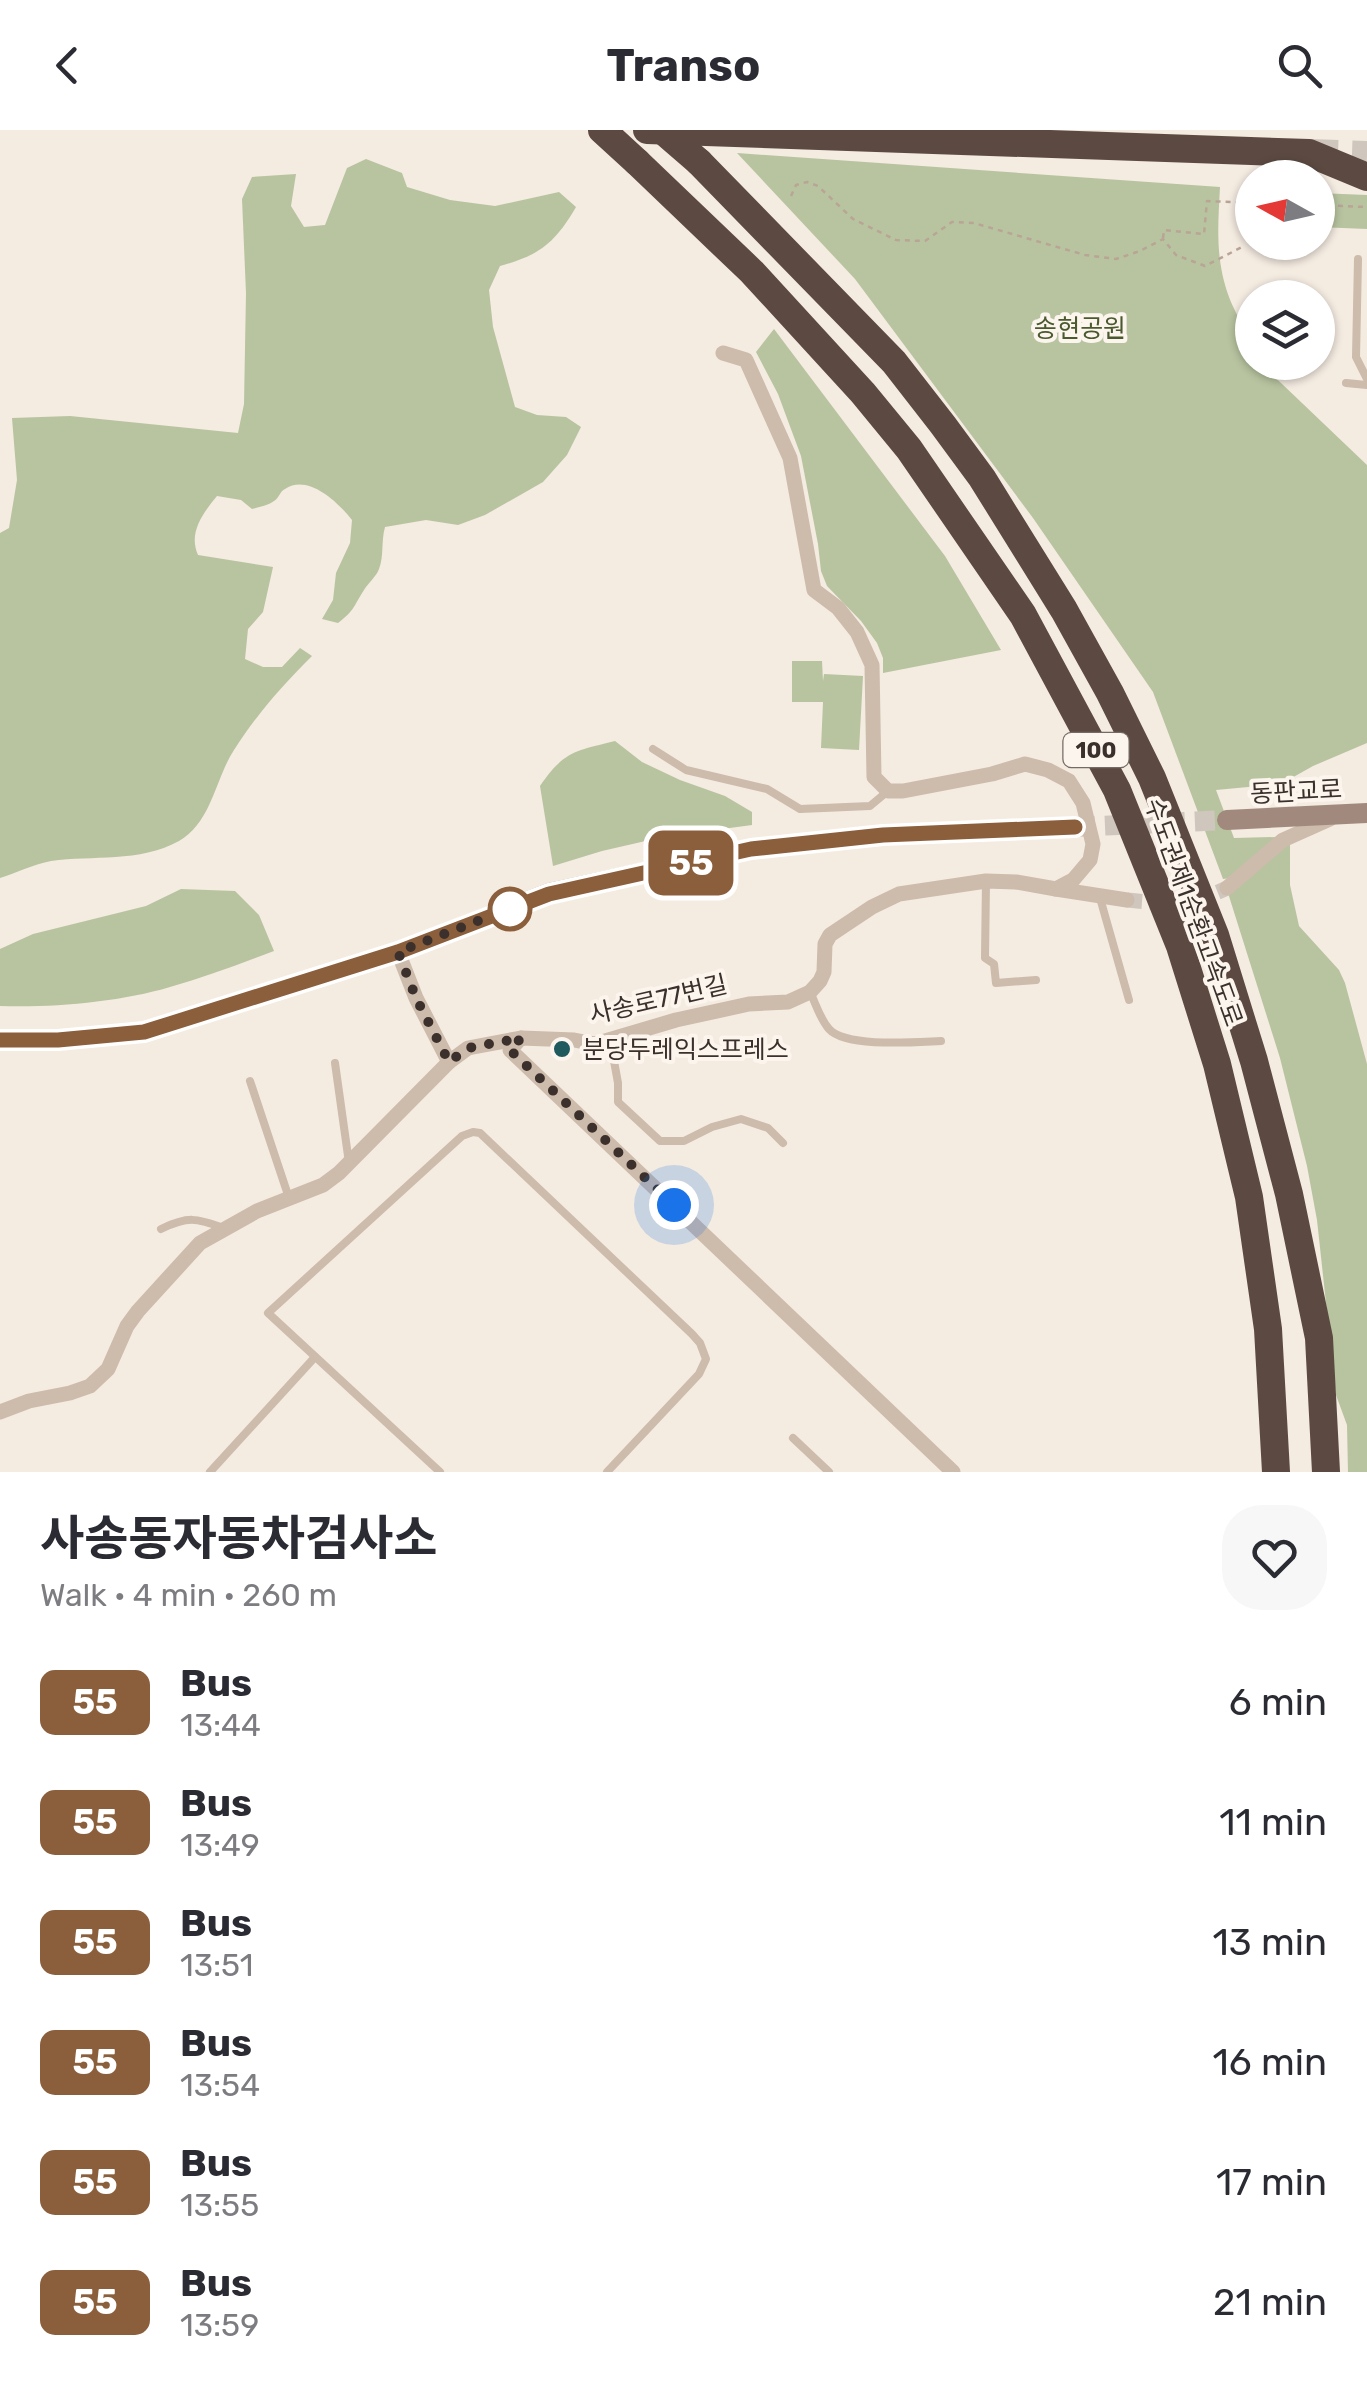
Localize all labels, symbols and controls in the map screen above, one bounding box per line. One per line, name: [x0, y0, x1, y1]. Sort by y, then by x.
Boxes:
icon: back: [40, 38, 95, 93]
icon: search: [1272, 38, 1327, 93]
text: Transo: [607, 39, 760, 92]
north arrow: [1235, 160, 1335, 260]
map controls: [1235, 160, 1335, 380]
button: layers: [1235, 280, 1335, 380]
park label: 송현공원: [1034, 314, 1126, 343]
road number: 100: [1064, 733, 1128, 767]
street label: 동판교로: [1249, 775, 1343, 808]
street label: 수도권제1순환고속도로: [1139, 794, 1248, 1030]
line badge: 55: [646, 830, 736, 896]
text: 55: [668, 842, 714, 884]
unlabelled marker: [489, 888, 531, 930]
street label: 사송로77번길: [586, 970, 730, 1029]
place label: 분당두레익스프레스: [582, 1035, 789, 1064]
marker: 분당두레익스프레스: [551, 1038, 573, 1060]
your location: [649, 1180, 699, 1230]
button: heart: [1222, 1505, 1327, 1610]
text: 사송동자동차검사소: [40, 1510, 437, 1567]
text: Walk · 4 min · 260 m: [40, 1576, 337, 1614]
text: Bus: [180, 1660, 252, 1706]
text: 6 min: [1229, 1679, 1327, 1725]
text: 55: [72, 1681, 118, 1723]
text: 13:44: [180, 1706, 261, 1744]
text: Bus: [180, 1780, 252, 1826]
text: 11 min: [1219, 1799, 1327, 1845]
text: 55: [72, 1801, 118, 1843]
text: 13:49: [180, 1826, 260, 1864]
text: Bus: [180, 1900, 252, 1946]
text: 13 min: [1213, 1919, 1327, 1965]
text: 55: [72, 1921, 118, 1963]
text: 13:51: [180, 1946, 253, 1984]
text: Bus: [180, 2020, 252, 2066]
text: 16 min: [1213, 2039, 1327, 2085]
text: 55: [72, 2041, 118, 2083]
text: 13:54: [180, 2066, 260, 2104]
text: Bus: [180, 2140, 252, 2186]
text: 17 min: [1216, 2159, 1327, 2205]
text: 55: [72, 2161, 118, 2203]
text: 13:55: [180, 2186, 259, 2224]
text: Bus: [180, 2260, 252, 2306]
text: 21 min: [1213, 2279, 1327, 2325]
text: 55: [72, 2281, 118, 2323]
text: 13:59: [180, 2306, 259, 2344]

